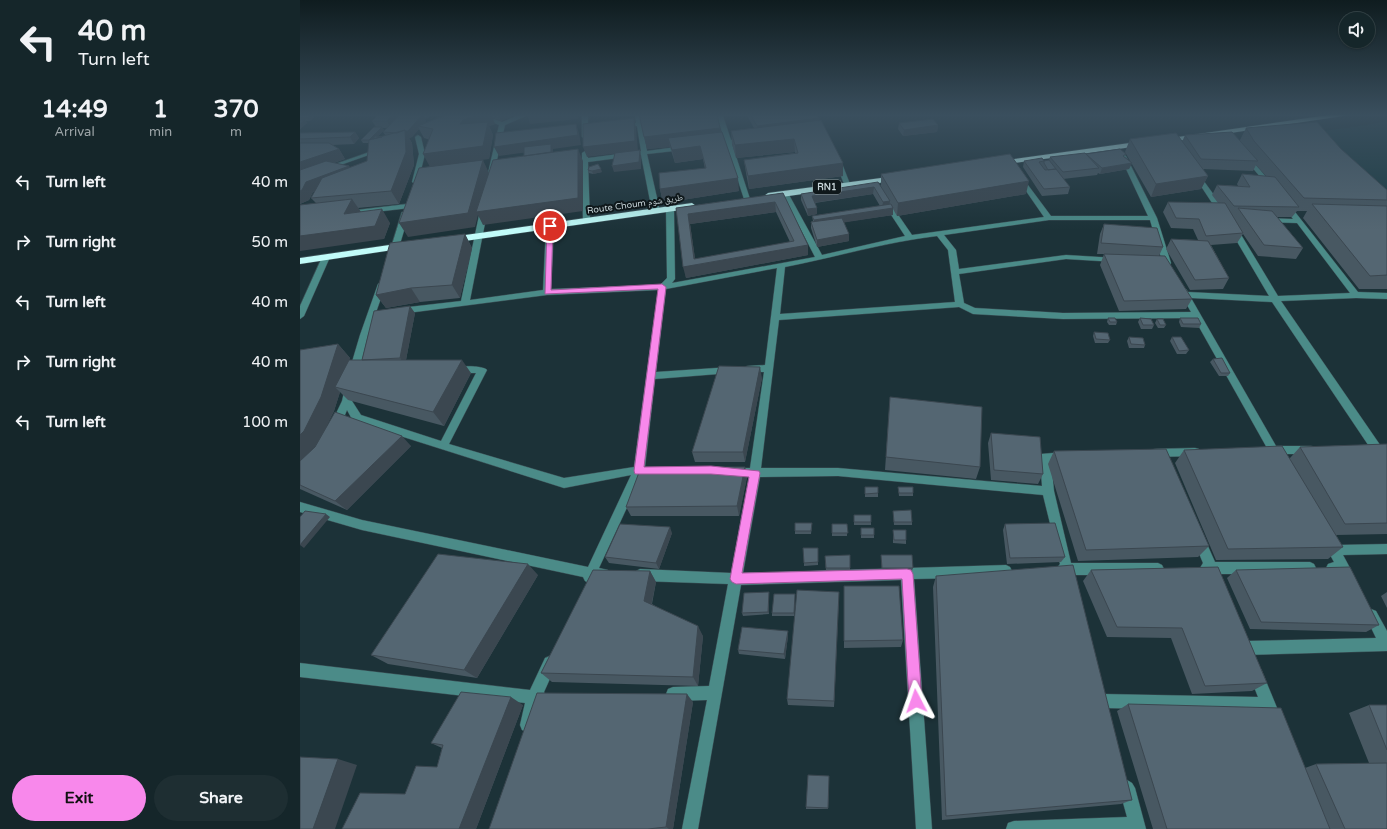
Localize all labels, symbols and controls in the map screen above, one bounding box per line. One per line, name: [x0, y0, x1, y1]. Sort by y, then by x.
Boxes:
map controls: [1339, 12, 1375, 48]
button: sound: [1339, 12, 1375, 48]
text: 40 m: [78, 14, 146, 48]
icon: left: [12, 16, 64, 68]
text: Turn left: [78, 48, 150, 70]
text: 14:49: [41, 95, 108, 124]
text: 1: [153, 95, 168, 124]
text: 370: [213, 95, 259, 124]
text: Arrival: [54, 124, 95, 140]
text: min: [149, 124, 172, 140]
text: m: [230, 124, 242, 140]
icon: left: [12, 171, 34, 193]
text: Turn left: [46, 173, 106, 191]
text: 40 m: [251, 173, 288, 191]
road number: RN1: [813, 180, 841, 194]
street label: Route Choum طريق شوم: [586, 192, 684, 218]
pin: [533, 209, 567, 243]
icon: arrive: [539, 215, 561, 237]
icon: right: [12, 231, 34, 253]
text: Turn right: [46, 233, 116, 251]
text: 50 m: [251, 233, 288, 251]
icon: left: [12, 291, 34, 313]
text: Turn left: [46, 293, 106, 311]
text: 40 m: [251, 293, 288, 311]
icon: right: [12, 351, 34, 373]
text: Turn right: [46, 353, 116, 371]
text: 40 m: [251, 353, 288, 371]
icon: left: [12, 411, 34, 433]
text: Turn left: [46, 413, 106, 431]
text: 100 m: [242, 413, 288, 431]
position arrow: [895, 680, 937, 722]
button: Exit: [12, 775, 146, 821]
button: Share: [154, 775, 288, 821]

